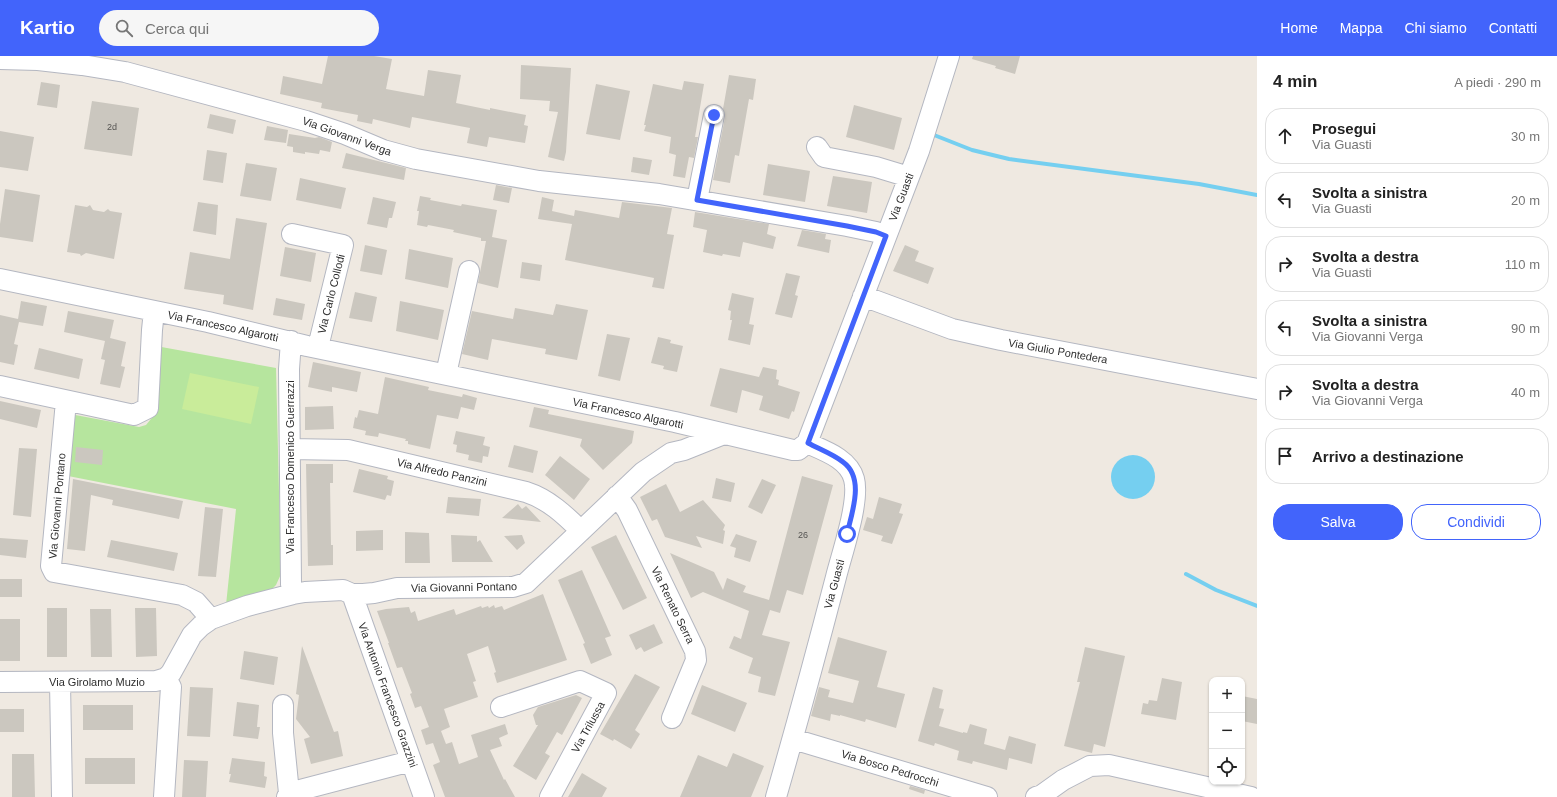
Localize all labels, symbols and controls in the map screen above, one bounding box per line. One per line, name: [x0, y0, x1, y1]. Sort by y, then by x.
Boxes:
search box: [99, 10, 379, 46]
text: Kartio: [20, 17, 75, 38]
icon: search: [113, 17, 135, 39]
text: Cerca qui: [145, 20, 209, 37]
text: Home: [1280, 20, 1318, 36]
text: Mappa: [1340, 20, 1383, 36]
text: Chi siamo: [1405, 20, 1467, 36]
text: Contatti: [1489, 20, 1537, 36]
text: 4 min: [1273, 72, 1317, 91]
text: A piedi · 290 m: [1454, 75, 1541, 90]
route end: [705, 106, 723, 124]
street label: Via Giovanni Verga: [301, 114, 394, 158]
text: Prosegui: [1312, 120, 1376, 137]
house number: 2d: [107, 122, 117, 132]
icon: ahead: [1274, 125, 1296, 147]
text: 30 m: [1511, 129, 1540, 144]
text: Via Guasti: [1312, 137, 1372, 152]
street label: Via Guasti: [886, 171, 916, 223]
text: Svolta a sinistra: [1312, 184, 1427, 201]
icon: left: [1274, 189, 1296, 211]
text: 20 m: [1511, 193, 1540, 208]
text: Via Guasti: [1312, 201, 1372, 216]
text: Svolta a destra: [1312, 248, 1419, 265]
street label: Via Carlo Collodi: [315, 253, 347, 335]
icon: right: [1274, 253, 1296, 275]
text: 110 m: [1505, 257, 1540, 272]
text: Via Guasti: [1312, 265, 1372, 280]
street label: Via Francesco Algarotti: [167, 308, 279, 344]
text: Svolta a sinistra: [1312, 312, 1427, 329]
icon: left: [1274, 317, 1296, 339]
text: 90 m: [1511, 321, 1540, 336]
text: Via Giovanni Verga: [1312, 329, 1423, 344]
street label: Via Giulio Pontedera: [1007, 336, 1109, 366]
text: Svolta a destra: [1312, 376, 1419, 393]
street label: Via Francesco Domenico Guerrazzi: [284, 380, 296, 554]
icon: right: [1274, 381, 1296, 403]
text: 40 m: [1511, 385, 1540, 400]
text: Via Giovanni Verga: [1312, 393, 1423, 408]
street label: Via Francesco Algarotti: [572, 395, 684, 431]
icon: arrive: [1274, 445, 1296, 467]
text: Arrivo a destinazione: [1312, 448, 1464, 465]
street label: Via Giovanni Pontano: [46, 453, 68, 559]
street label: Via Alfredo Panzini: [396, 456, 488, 488]
button: Salva: [1273, 504, 1403, 540]
button: Condividi: [1411, 504, 1541, 540]
route start: [838, 525, 856, 543]
house number: 26: [798, 530, 808, 540]
street label: Via Guasti: [822, 558, 846, 610]
street label: Via Renato Serra: [649, 565, 697, 646]
street label: Via Giovanni Pontano: [411, 580, 517, 594]
street label: Via Antonio Francesco Grazzini: [356, 621, 420, 769]
street label: Via Girolamo Muzio: [49, 676, 145, 688]
map controls: [1209, 677, 1245, 785]
button: +: [1209, 677, 1245, 713]
street label: Via Trilussa: [569, 699, 607, 755]
button: −: [1209, 713, 1245, 749]
street label: Via Bosco Pedrocchi: [840, 747, 940, 789]
button: locate: [1209, 749, 1245, 785]

